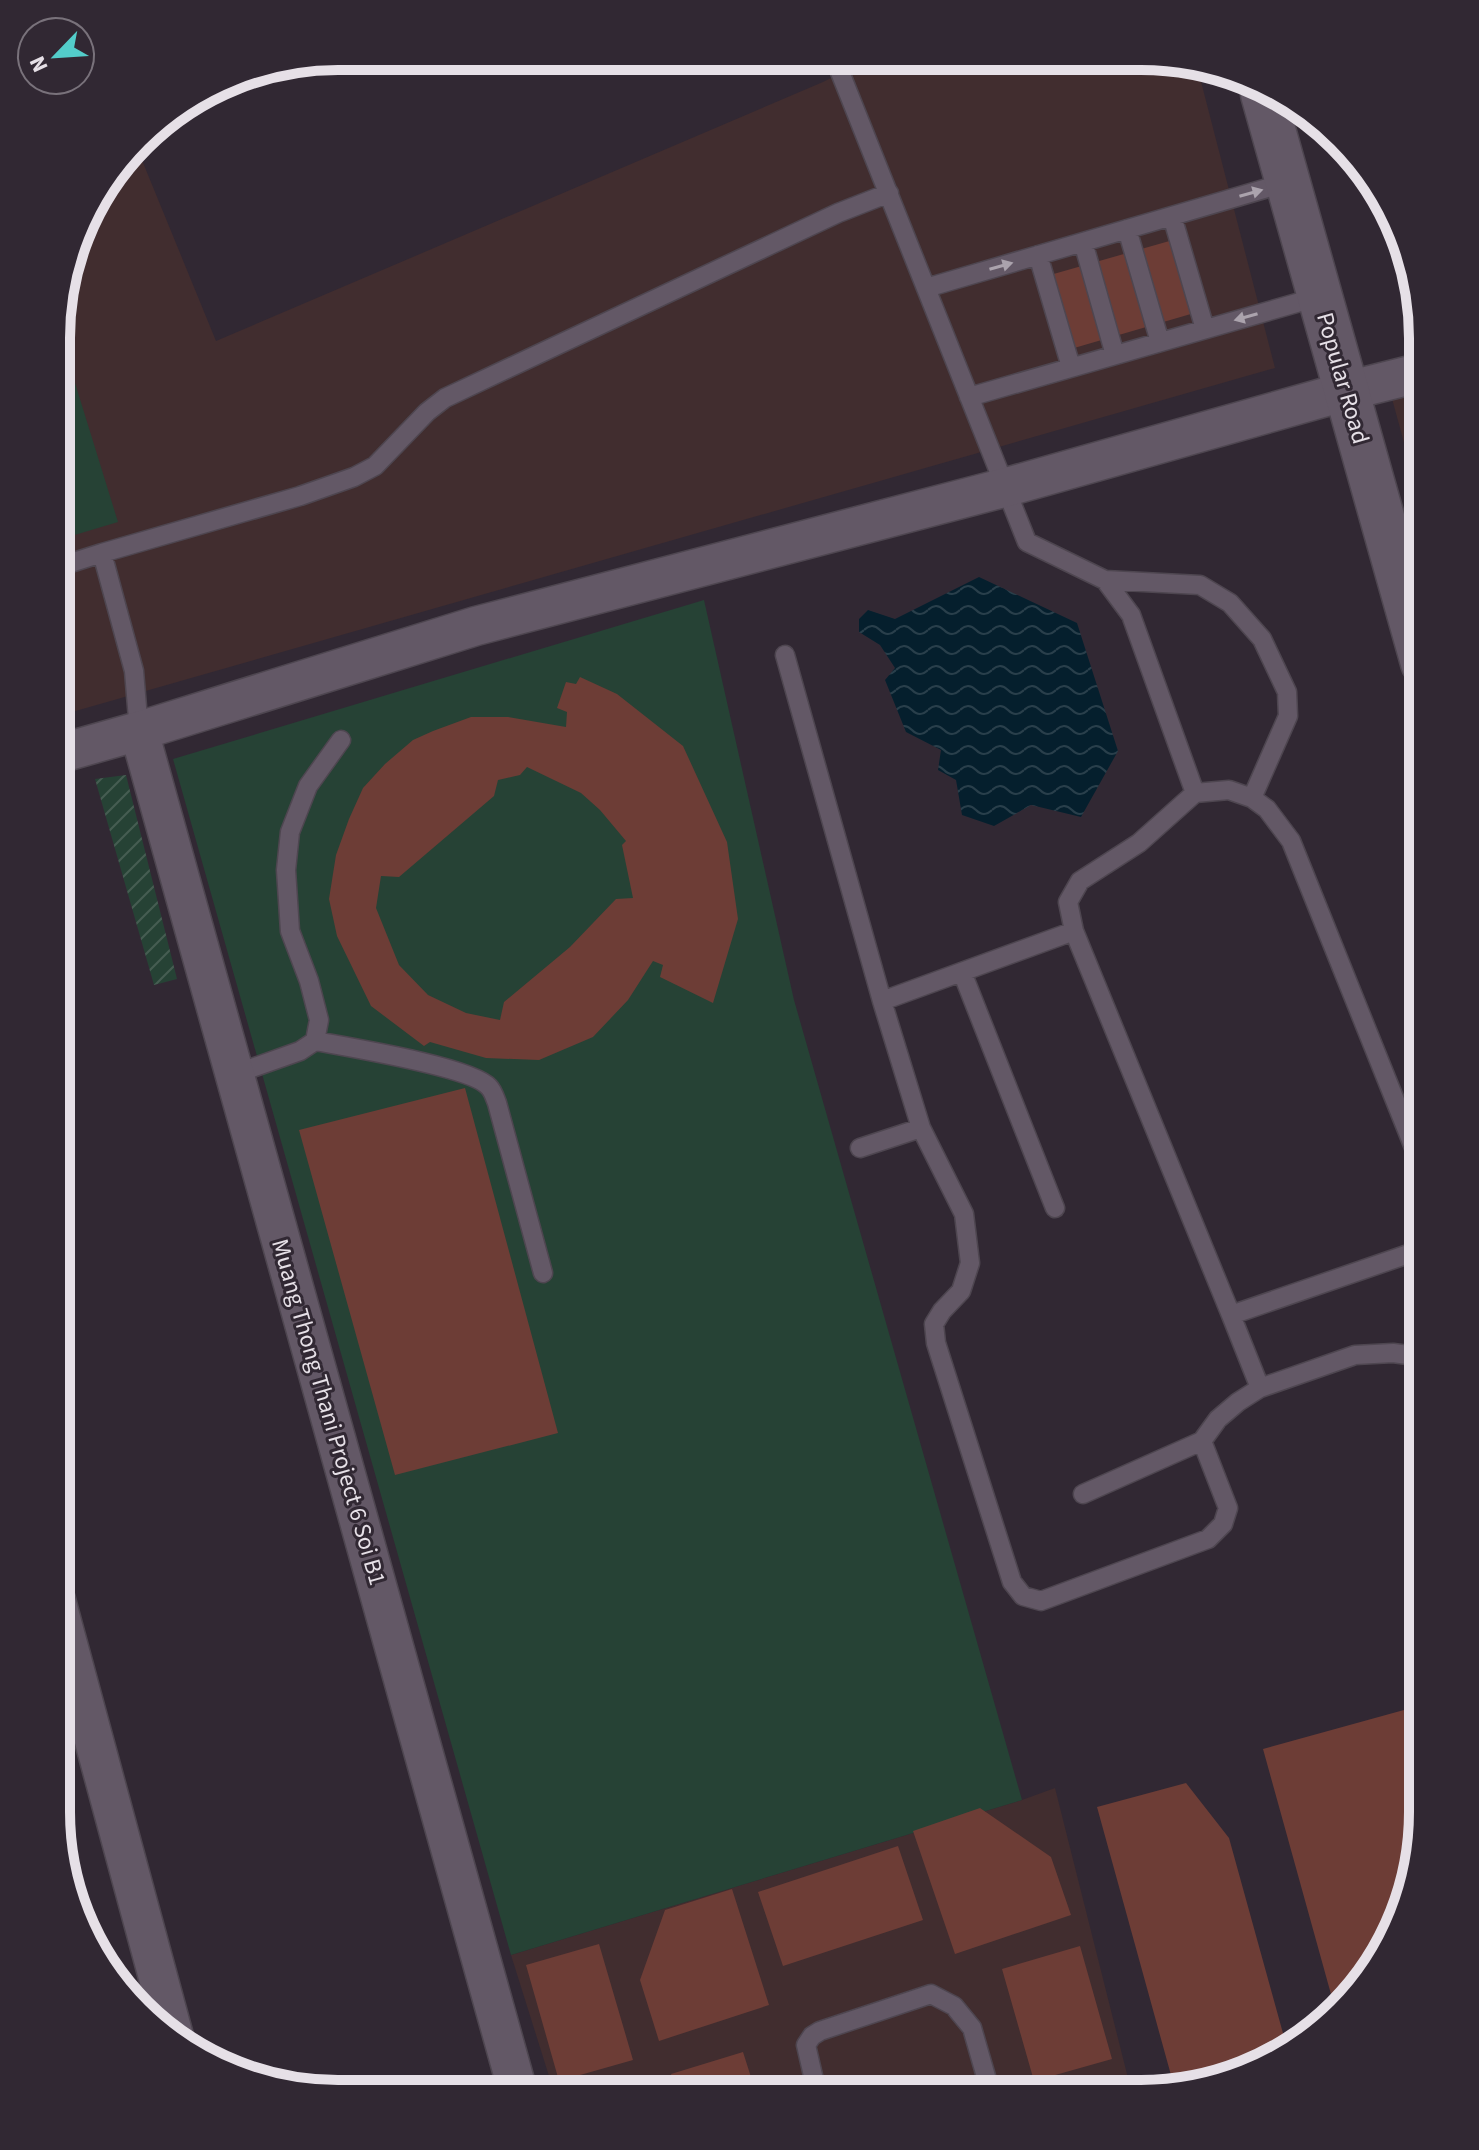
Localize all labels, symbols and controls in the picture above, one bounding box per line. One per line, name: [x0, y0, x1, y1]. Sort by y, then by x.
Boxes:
north arrow: [16, 16, 96, 96]
text: N: [21, 51, 56, 77]
one-way arrow: [1239, 186, 1263, 199]
one-way arrow: [989, 259, 1013, 272]
street label: Popular Road: [1307, 308, 1378, 448]
one-way arrow: [1233, 311, 1257, 324]
street label: Muang Thong Thani Project 6 Soi B1: [262, 1235, 395, 1589]

